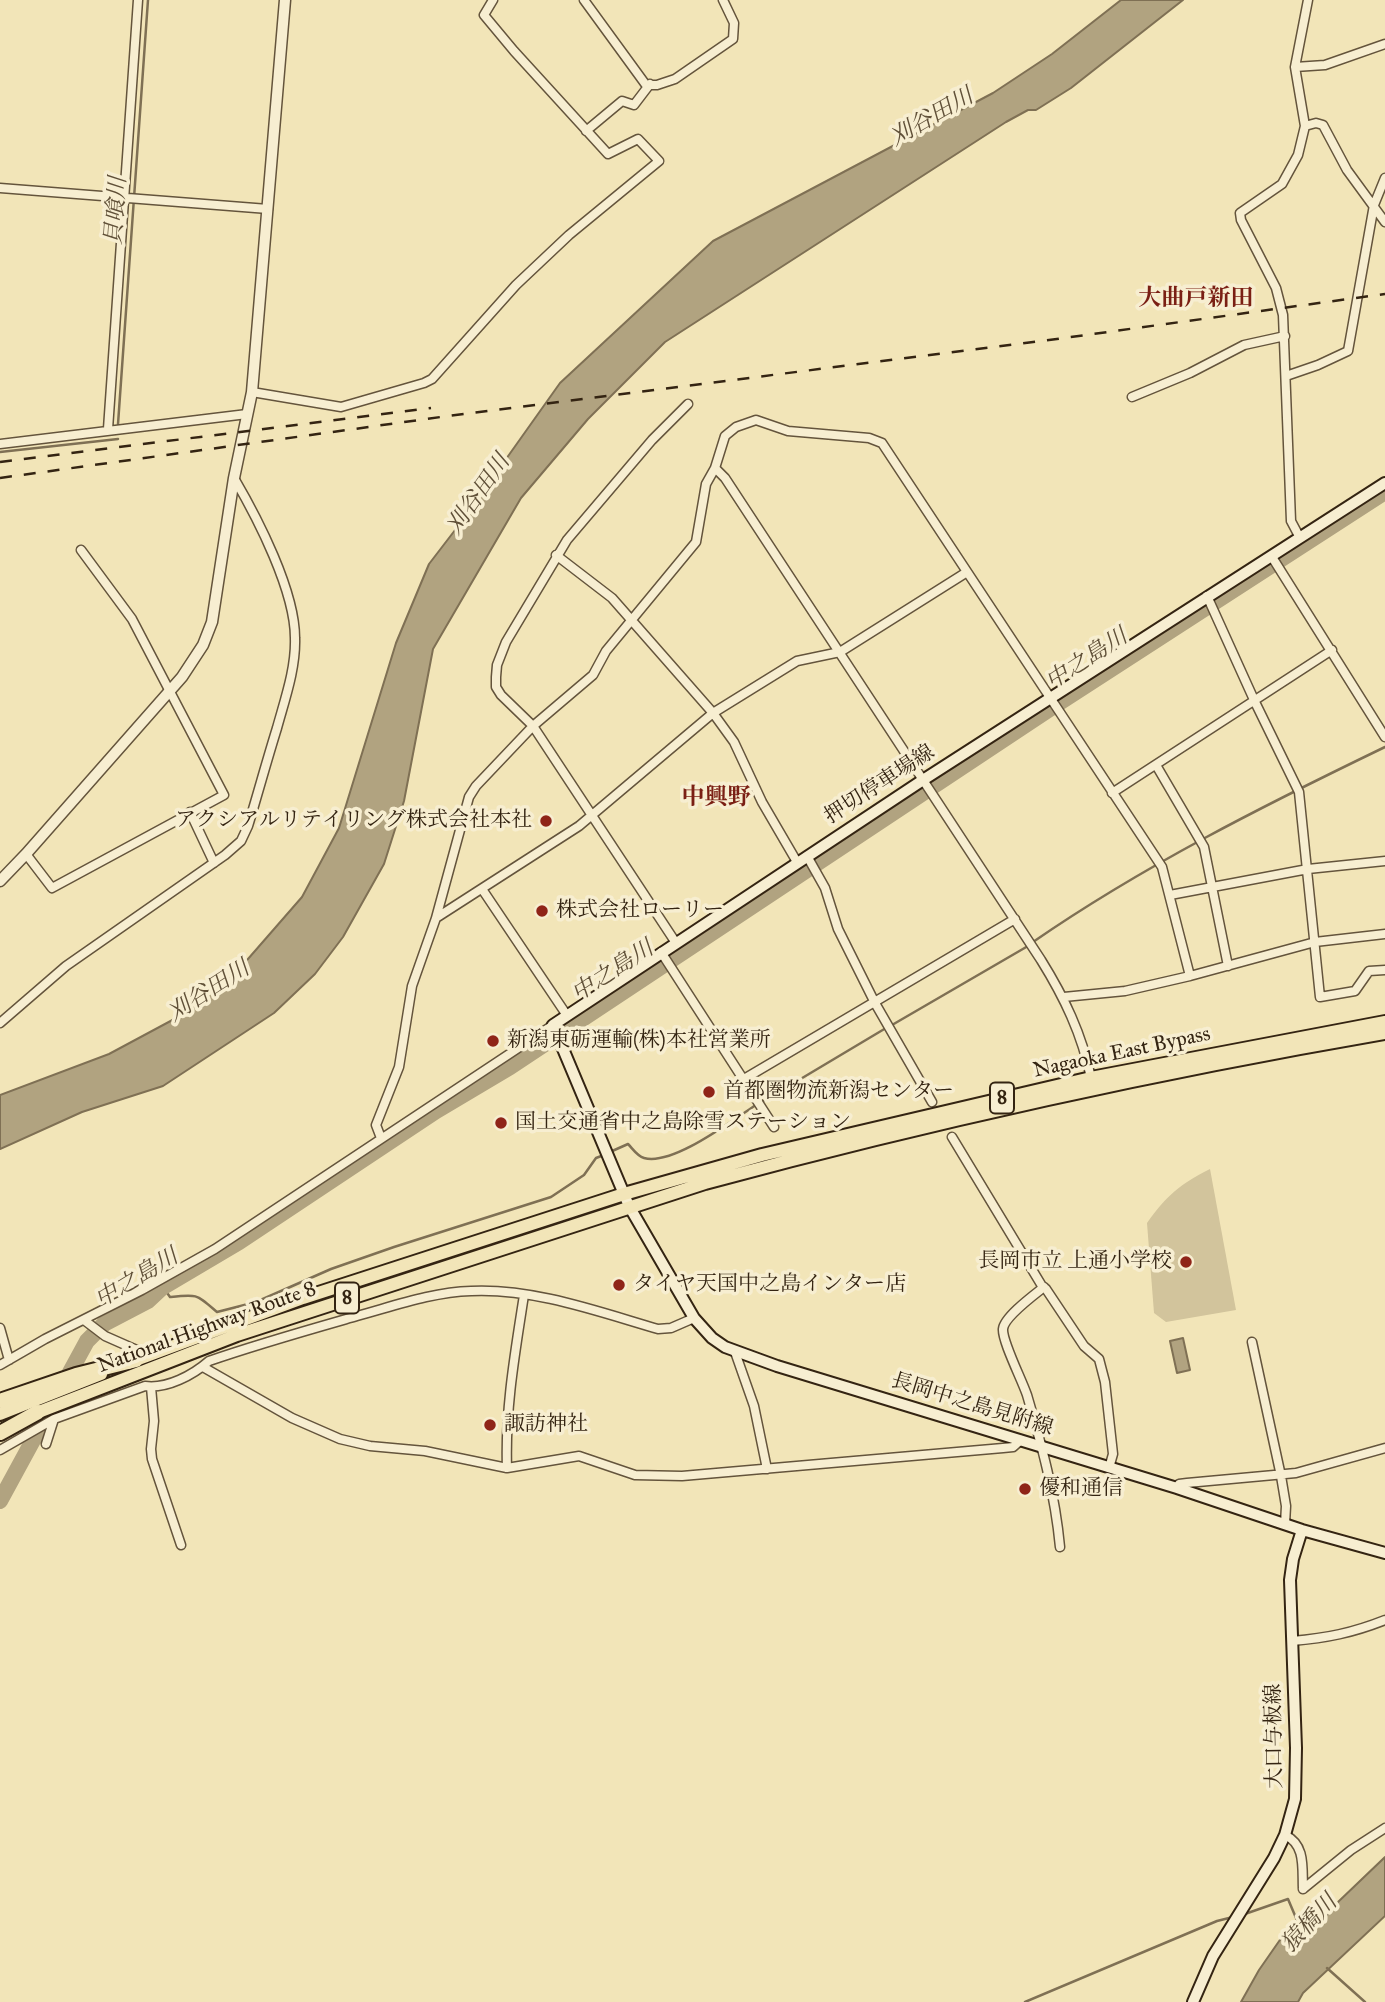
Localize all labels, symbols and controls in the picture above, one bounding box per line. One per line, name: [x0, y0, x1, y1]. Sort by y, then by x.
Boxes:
water label: 刈谷田川: [885, 83, 979, 153]
water label: 貝喰川: [101, 176, 133, 246]
district label: 大曲戸新田: [1139, 285, 1253, 313]
water label: 刈谷田川: [441, 449, 517, 541]
water label: 中之島川: [1041, 623, 1133, 697]
street label: 押切停車場線: [820, 740, 940, 830]
district label: 中興野: [682, 784, 750, 812]
place label: アクシアルリテイリング株式会社本社: [175, 808, 532, 834]
marker: アクシアルリテイリング株式会社本社: [538, 813, 554, 829]
place label: 株式会社ローリー: [556, 898, 724, 924]
marker: 株式会社ローリー: [534, 903, 550, 919]
water label: 中之島川: [567, 935, 659, 1009]
water label: 刈谷田川: [163, 955, 255, 1029]
street label: Nagaoka East Bypass: [1031, 1022, 1213, 1084]
place label: 新潟東砺運輸(株)本社営業所: [507, 1028, 771, 1054]
marker: 新潟東砺運輸(株)本社営業所: [485, 1033, 501, 1049]
place label: 首都圏物流新潟センター: [723, 1079, 954, 1105]
road number: 8: [990, 1082, 1014, 1114]
marker: 首都圏物流新潟センター: [701, 1084, 717, 1100]
place label: 国土交通省中之島除雪ステーション: [515, 1110, 851, 1136]
marker: 国土交通省中之島除雪ステーション: [493, 1115, 509, 1131]
water label: 中之島川: [90, 1243, 184, 1315]
place label: 長岡市立 上通小学校: [978, 1249, 1172, 1275]
marker: 長岡市立 上通小学校: [1178, 1254, 1194, 1270]
place label: タイヤ天国中之島インター店: [633, 1272, 906, 1298]
street label: National Highway Route 8: [94, 1277, 320, 1379]
marker: タイヤ天国中之島インター店: [611, 1277, 627, 1293]
road number: 8: [335, 1282, 359, 1314]
street label: 長岡中之島見附線: [888, 1368, 1056, 1442]
place label: 諏訪神社: [504, 1412, 588, 1438]
marker: 諏訪神社: [482, 1417, 498, 1433]
place label: 優和通信: [1039, 1476, 1123, 1502]
marker: 優和通信: [1017, 1481, 1033, 1497]
street label: 大口与板線: [1261, 1683, 1289, 1789]
water label: 猿橋川: [1276, 1889, 1344, 1959]

